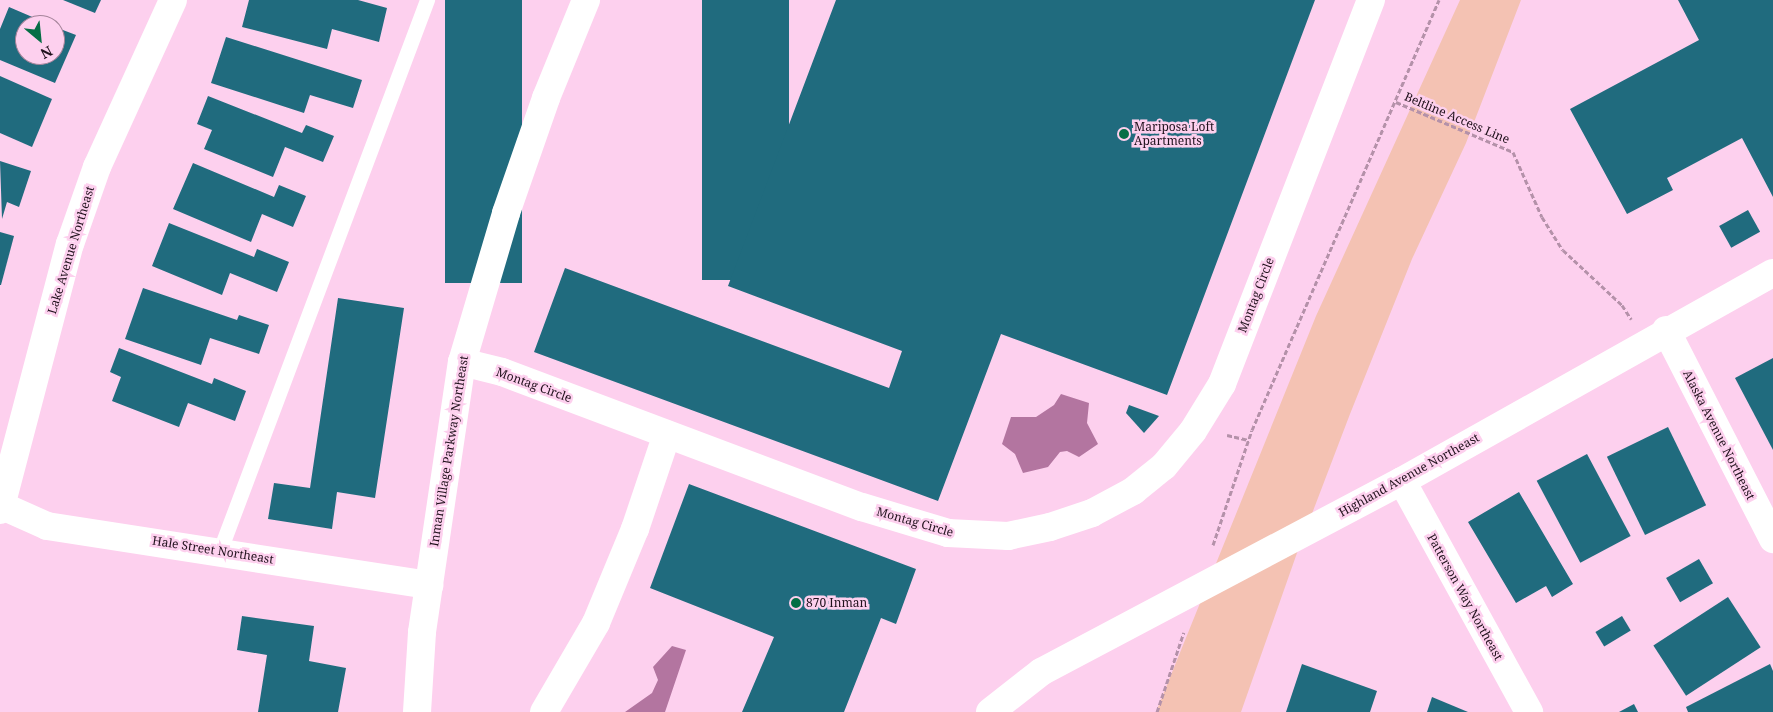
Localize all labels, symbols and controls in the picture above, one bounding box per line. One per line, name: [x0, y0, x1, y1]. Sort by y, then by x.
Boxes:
north arrow: [15, 15, 65, 65]
text: N: [37, 42, 56, 64]
street label: Beltline Access Line: [1402, 89, 1512, 147]
place label: Mariposa Loft Apartments: [1134, 120, 1214, 148]
marker: Mariposa Loft Apartments: [1118, 128, 1130, 140]
street label: Lake Avenue Northeast: [45, 184, 97, 316]
street label: Montag Circle: [1235, 255, 1277, 335]
street label: Inman Village Parkway Northeast: [427, 355, 471, 547]
street label: Montag Circle: [494, 365, 574, 405]
street label: Alaska Avenue Northeast: [1680, 368, 1758, 502]
street label: Highland Avenue Northeast: [1336, 430, 1482, 520]
street label: Montag Circle: [875, 504, 955, 540]
street label: Patterson Way Northeast: [1424, 531, 1506, 663]
street label: Hale Street Northeast: [151, 533, 275, 567]
place label: 870 Inman: [806, 596, 867, 610]
marker: 870 Inman: [790, 597, 802, 609]

